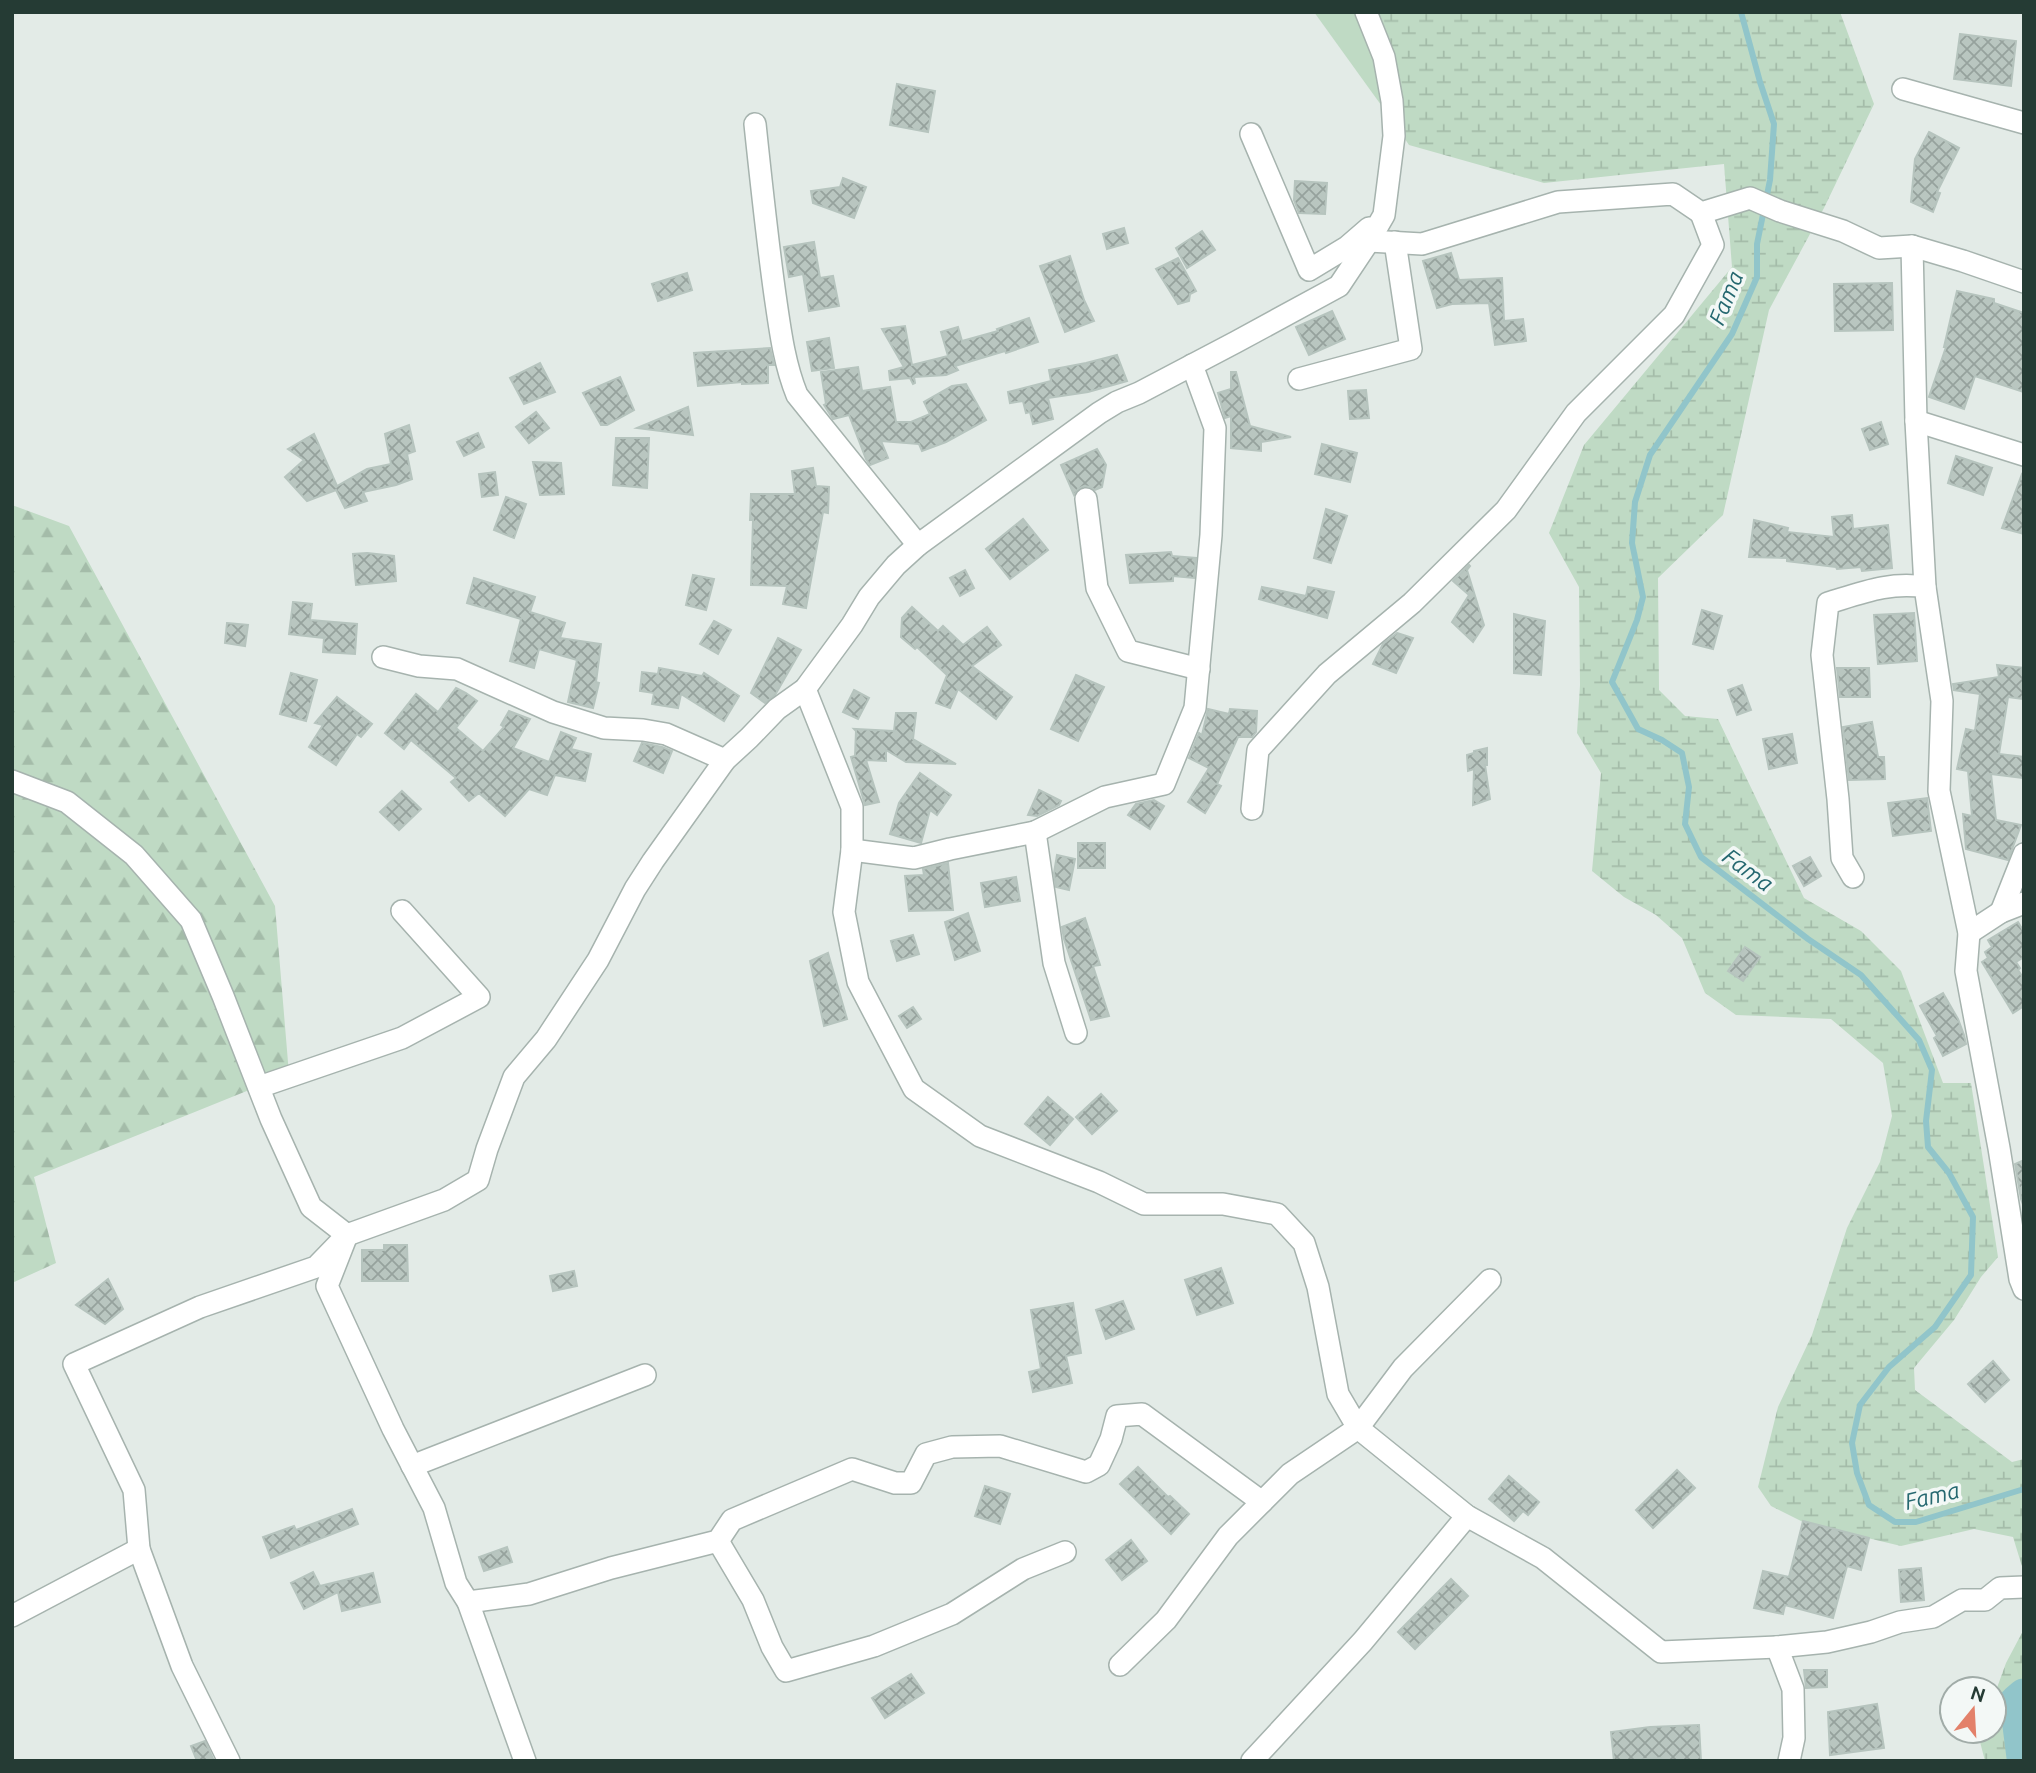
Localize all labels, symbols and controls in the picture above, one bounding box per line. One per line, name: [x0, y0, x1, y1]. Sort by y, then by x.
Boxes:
water label: Fama: [1704, 267, 1748, 328]
water label: Fama: [1718, 843, 1778, 896]
water label: Fama: [1902, 1477, 1962, 1514]
north arrow: [1938, 1675, 2008, 1745]
text: N: [1968, 1681, 1988, 1706]

